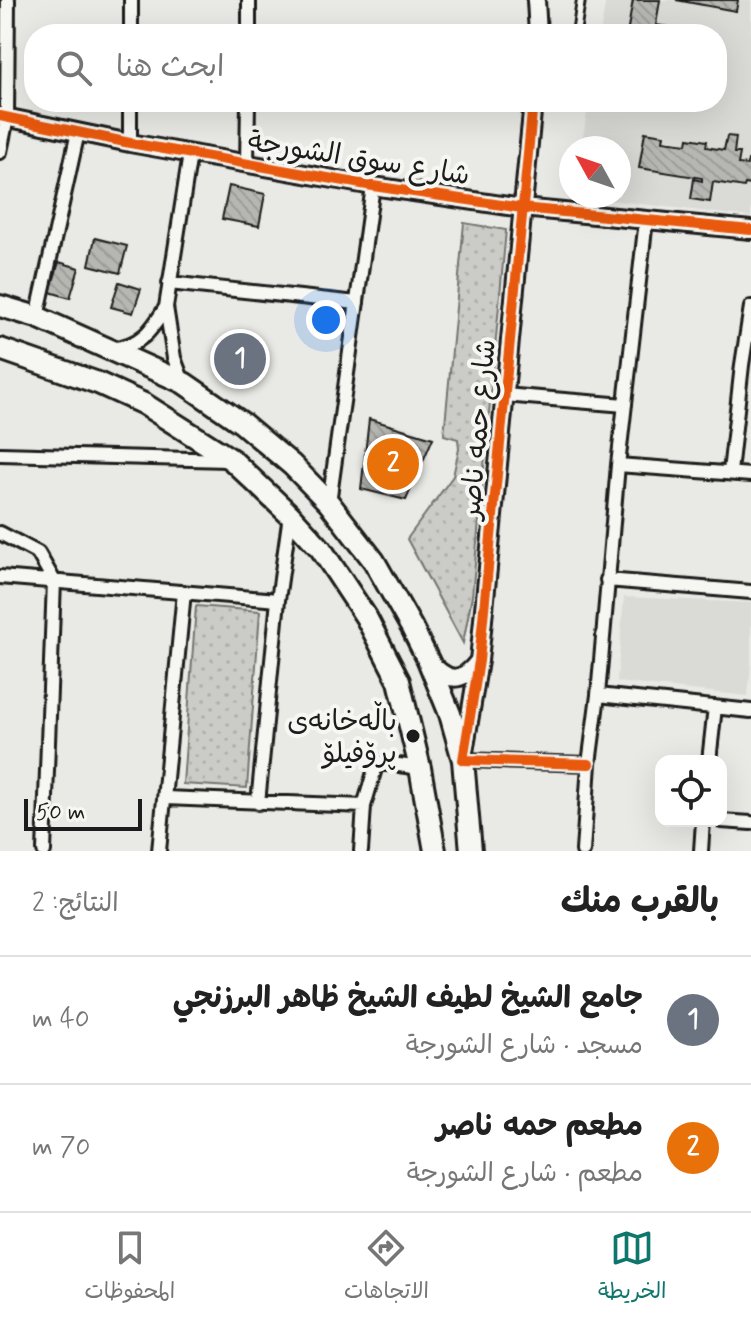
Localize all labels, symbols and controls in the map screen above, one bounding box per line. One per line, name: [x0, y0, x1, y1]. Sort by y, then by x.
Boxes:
search box: [24, 24, 727, 112]
icon: search: [52, 46, 96, 90]
text: ابحث هنا: [116, 48, 224, 87]
street label: شارع سوق الشورجة: [245, 124, 472, 195]
north arrow: [559, 136, 631, 208]
your location: [306, 300, 346, 340]
pin: 1: [214, 329, 266, 389]
street label: شارع حمه ناصر: [453, 338, 506, 523]
pin: 2: [367, 434, 419, 494]
place label: باڵەخانەی پرۆفیلۆ: [287, 701, 397, 773]
marker: باڵەخانەی پرۆفیلۆ: [404, 727, 422, 745]
map controls: [655, 755, 727, 827]
button: locate: [655, 755, 727, 827]
scale bar: [24, 795, 142, 831]
text: 50 m: [36, 799, 85, 827]
text: بالقرب منك: [561, 880, 719, 925]
text: النتائج: 2: [32, 887, 119, 921]
text: جامع الشيخ لطيف الشيخ ظاهر البرزنجي: [173, 979, 643, 1018]
text: 40 m: [32, 1003, 90, 1037]
text: 1: [687, 1003, 699, 1037]
text: مسجد · شارع الشورجة: [406, 1029, 643, 1063]
text: مطعم حمه ناصر: [437, 1107, 643, 1146]
text: 70 m: [32, 1131, 90, 1165]
text: 2: [687, 1131, 699, 1165]
text: مطعم · شارع الشورجة: [407, 1157, 643, 1191]
tab: المحفوظات: [84, 1226, 175, 1310]
tab: الاتجاهات: [344, 1226, 429, 1310]
tab: الخريطة: [598, 1226, 667, 1310]

